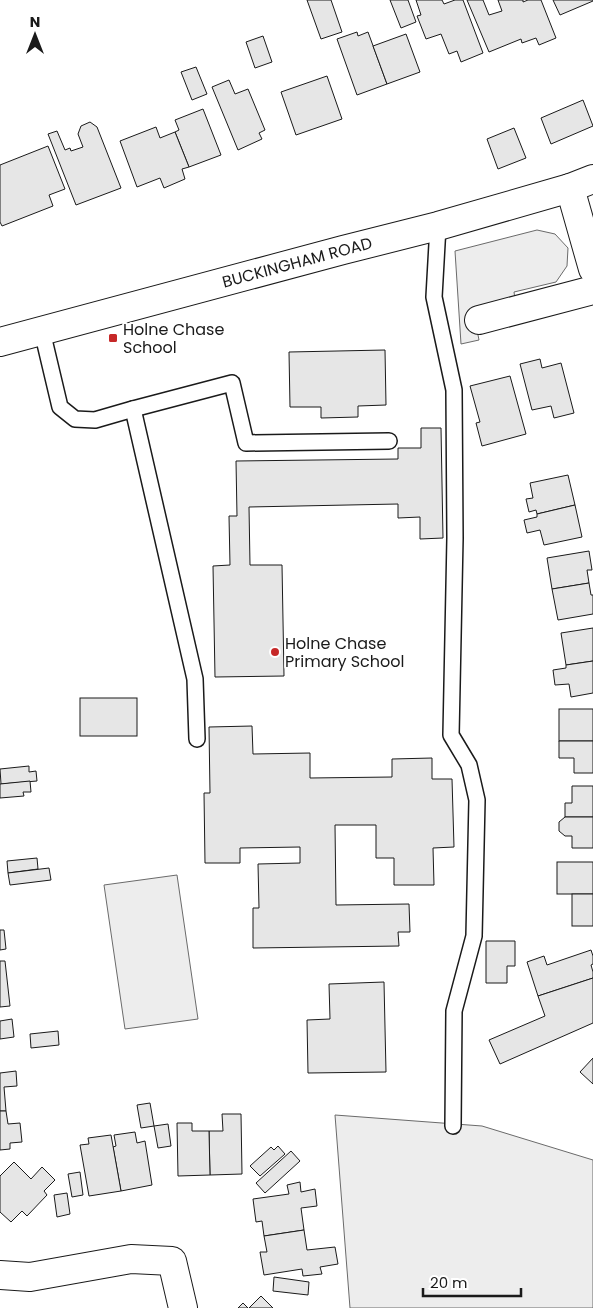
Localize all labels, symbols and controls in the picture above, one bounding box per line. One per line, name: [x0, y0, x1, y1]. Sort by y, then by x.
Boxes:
north arrow: [10, 10, 60, 60]
text: N: [30, 12, 40, 32]
street label: BUCKINGHAM ROAD: [220, 231, 375, 294]
place label: Holne Chase School: [123, 318, 224, 359]
marker: Holne Chase School: [107, 332, 119, 344]
place label: Holne Chase Primary School: [285, 632, 404, 673]
marker: Holne Chase Primary School: [269, 646, 281, 658]
scale bar: [423, 1266, 520, 1298]
text: 20 m: [430, 1272, 468, 1293]

